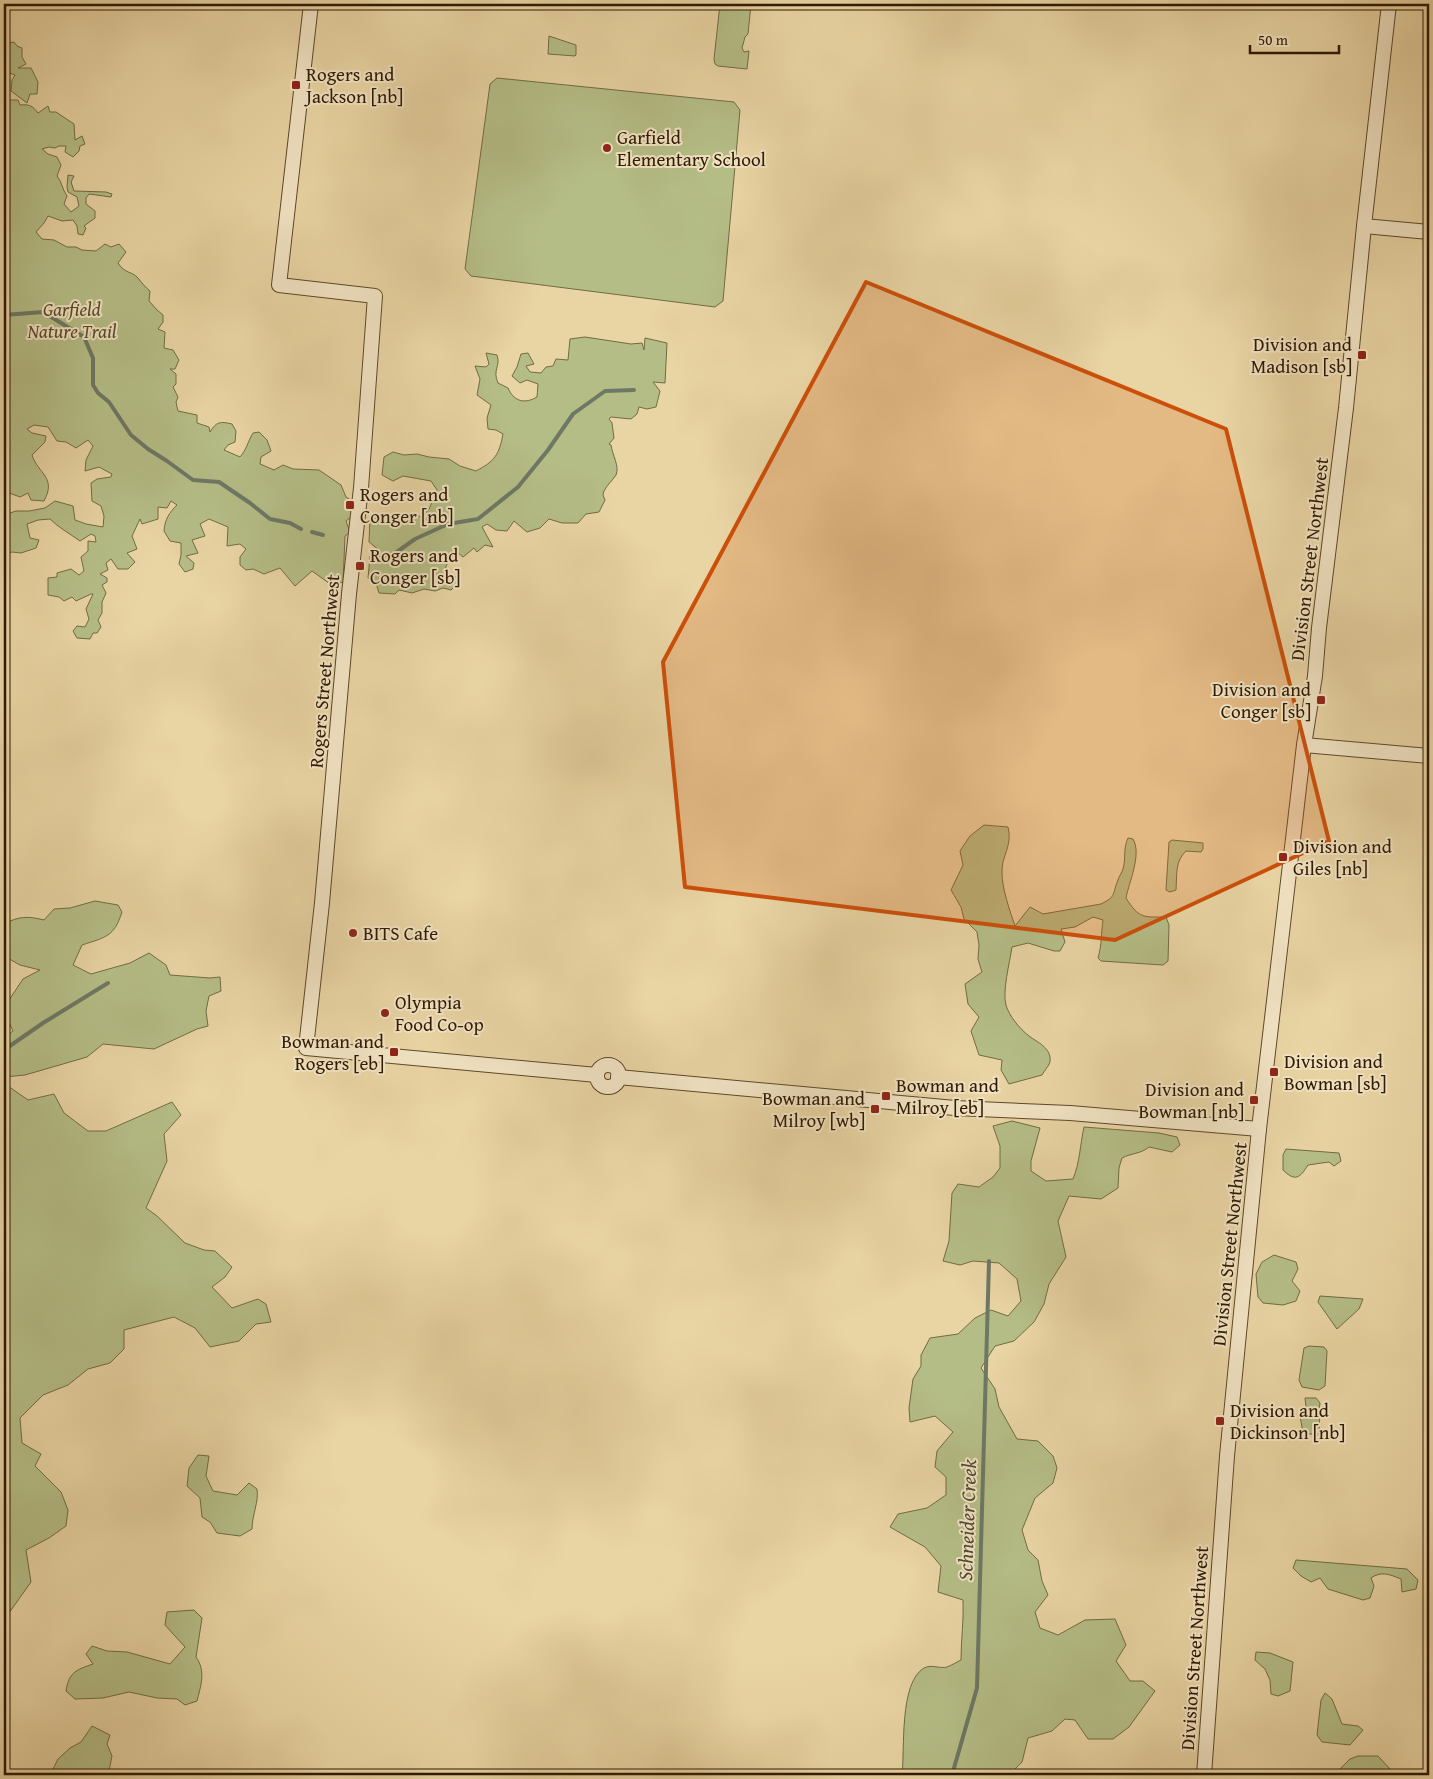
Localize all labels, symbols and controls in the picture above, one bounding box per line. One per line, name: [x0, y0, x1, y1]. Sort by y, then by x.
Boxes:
scale bar: [1250, 22, 1339, 54]
text: 50 m: [1258, 29, 1289, 50]
place label: Rogers and Jackson [nb]: [304, 60, 403, 110]
marker: Rogers and Jackson [nb]: [290, 79, 302, 91]
place label: Garfield Elementary School: [617, 123, 766, 173]
marker: Garfield Elementary School: [601, 142, 613, 154]
park label: Garfield Nature Trail: [26, 295, 117, 345]
place label: Division and Madison [sb]: [1251, 330, 1353, 380]
marker: Division and Madison [sb]: [1356, 349, 1368, 361]
street label: Division Street Northwest: [1283, 455, 1335, 662]
place label: Rogers and Conger [nb]: [360, 480, 453, 530]
marker: Rogers and Conger [nb]: [344, 499, 356, 511]
place label: Rogers and Conger [sb]: [370, 541, 460, 591]
marker: Rogers and Conger [sb]: [354, 560, 366, 572]
street label: Rogers Street Northwest: [302, 573, 346, 769]
place label: Division and Conger [sb]: [1212, 675, 1312, 725]
marker: Division and Conger [sb]: [1315, 694, 1327, 706]
place label: Division and Giles [nb]: [1293, 832, 1393, 882]
marker: Division and Giles [nb]: [1277, 851, 1289, 863]
place label: BITS Cafe: [363, 919, 438, 947]
marker: BITS Cafe: [347, 927, 359, 939]
place label: Olympia Food Co-op: [395, 988, 484, 1038]
marker: Olympia Food Co-op: [379, 1007, 391, 1019]
place label: Bowman and Rogers [eb]: [281, 1027, 385, 1077]
marker: Bowman and Rogers [eb]: [388, 1046, 400, 1058]
place label: Division and Bowman [sb]: [1284, 1047, 1386, 1097]
marker: Division and Bowman [sb]: [1268, 1066, 1280, 1078]
place label: Bowman and Milroy [eb]: [896, 1071, 1000, 1121]
place label: Division and Bowman [nb]: [1139, 1075, 1245, 1125]
place label: Bowman and Milroy [wb]: [762, 1084, 866, 1134]
marker: Bowman and Milroy [eb]: [880, 1090, 892, 1102]
marker: Division and Bowman [nb]: [1248, 1094, 1260, 1106]
marker: Bowman and Milroy [wb]: [869, 1103, 881, 1115]
street label: Division Street Northwest: [1204, 1140, 1254, 1347]
place label: Division and Dickinson [nb]: [1230, 1396, 1345, 1446]
marker: Division and Dickinson [nb]: [1214, 1415, 1226, 1427]
water label: Schneider Creek: [950, 1458, 983, 1581]
street label: Division Street Northwest: [1173, 1545, 1215, 1751]

